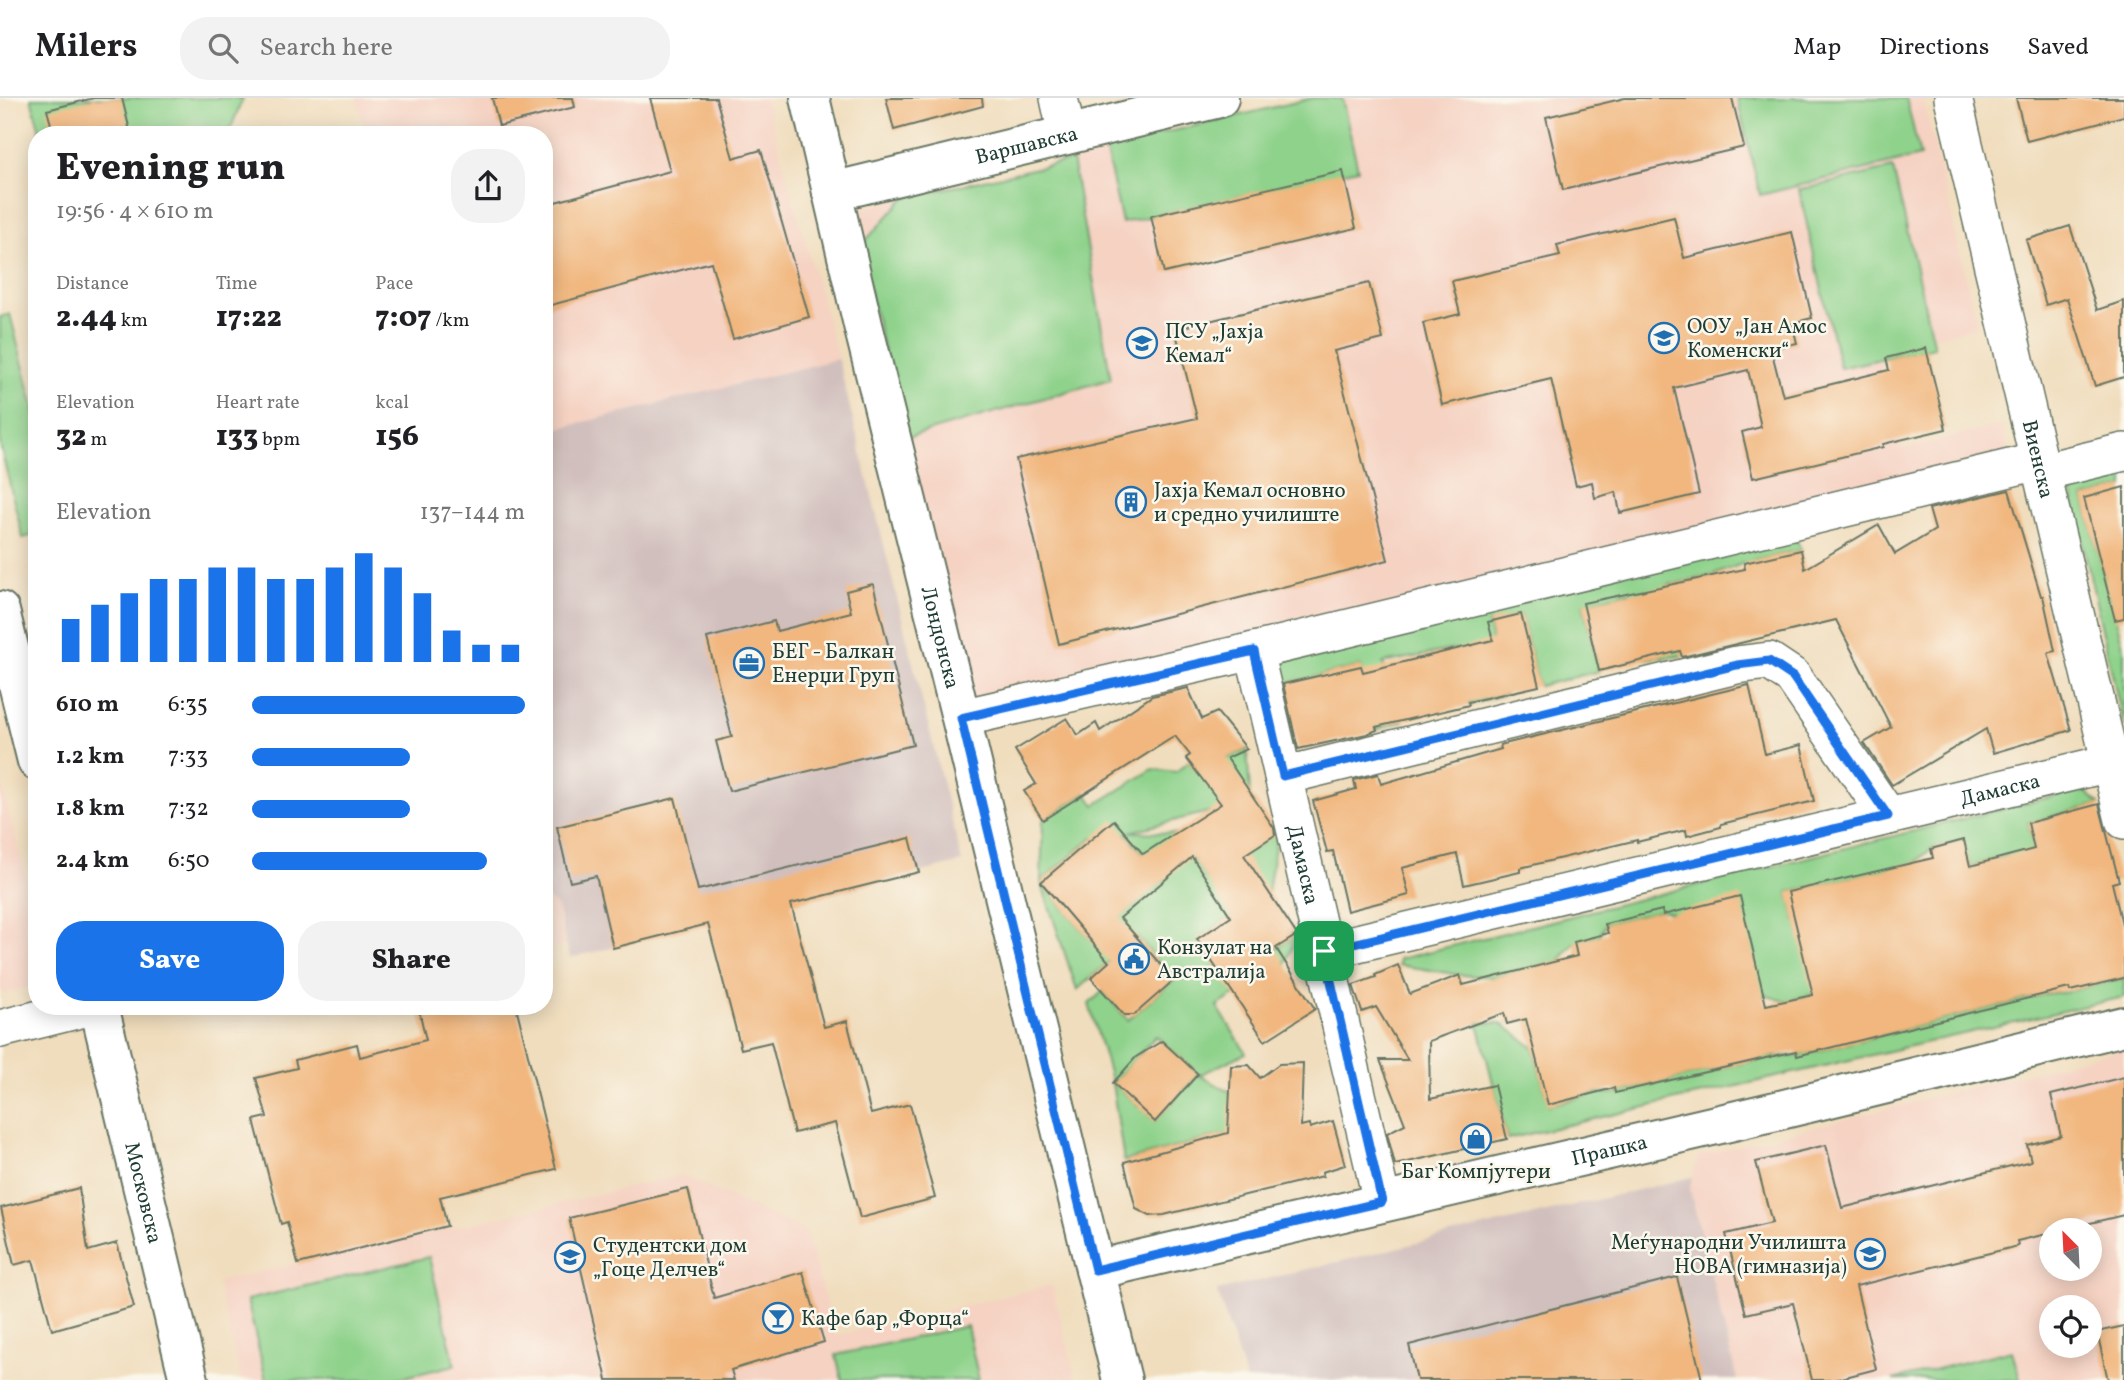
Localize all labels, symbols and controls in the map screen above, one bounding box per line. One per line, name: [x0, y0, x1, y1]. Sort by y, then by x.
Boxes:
search box: [180, 17, 670, 80]
text: Milers: [35, 25, 138, 71]
icon: search: [204, 29, 242, 67]
text: Search here: [260, 30, 393, 66]
text: Map: [1793, 31, 1841, 65]
text: Directions: [1879, 31, 1989, 65]
text: Saved: [2027, 31, 2089, 65]
street label: Варшавска: [972, 120, 1081, 173]
text: Evening run: [56, 143, 286, 196]
button: share: [451, 149, 525, 223]
text: 19:56 · 4 × 610 m: [56, 196, 214, 228]
text: Distance: [56, 271, 129, 297]
text: Time: [216, 271, 257, 297]
text: Pace: [375, 271, 413, 297]
text: 2.44: [56, 297, 117, 339]
text: 17:22: [216, 297, 282, 339]
text: 7:07: [375, 297, 432, 339]
text: km: [117, 308, 148, 334]
text: /km: [432, 308, 470, 334]
place label: ООУ „Јан Амос Коменски“: [1687, 313, 1827, 366]
place label: ПСУ „Јахја Кемал“: [1165, 318, 1264, 371]
school or university icon: ООУ „Јан Амос Коменски“: [1647, 321, 1681, 355]
school or university icon: ПСУ „Јахја Кемал“: [1125, 326, 1159, 360]
text: Elevation: [56, 390, 135, 416]
text: Heart rate: [216, 390, 300, 416]
text: kcal: [375, 390, 409, 416]
text: 32: [56, 416, 87, 458]
text: 133: [216, 416, 258, 458]
text: 156: [375, 416, 419, 458]
street label: Виенска: [2014, 417, 2060, 501]
text: m: [87, 427, 107, 453]
text: bpm: [258, 427, 300, 453]
place label: Јахја Кемал основно и средно училиште: [1154, 477, 1346, 530]
building icon: Јахја Кемал основно и средно училиште: [1114, 485, 1148, 519]
text: Elevation: [56, 497, 152, 529]
text: 137–144 m: [420, 497, 525, 529]
street label: Лондонска: [913, 583, 966, 692]
place label: БЕГ - Балкан Енерџи Груп: [772, 638, 895, 691]
office icon: БЕГ - Балкан Енерџи Груп: [732, 646, 766, 680]
text: 610 m: [56, 689, 119, 721]
text: 6:35: [168, 689, 208, 721]
text: 1.2 km: [56, 741, 125, 773]
text: 7:33: [168, 741, 208, 773]
street label: Дамаска: [1957, 767, 2043, 814]
text: 1.8 km: [56, 793, 125, 825]
text: 7:32: [168, 793, 209, 825]
street label: Дамаска: [1279, 822, 1325, 908]
text: 2.4 km: [56, 845, 129, 877]
text: 6:50: [168, 845, 210, 877]
button: Save: [56, 921, 284, 1001]
button: Share: [298, 921, 525, 1001]
pin: [1294, 921, 1354, 981]
icon: arrive: [1305, 932, 1343, 970]
place label: Конзулат на Австралија: [1157, 934, 1273, 987]
public building icon: Конзулат на Австралија: [1117, 942, 1151, 976]
shop icon: Баг Компјутери: [1459, 1122, 1493, 1156]
street label: Прашка: [1569, 1129, 1650, 1174]
street label: Московска: [116, 1139, 169, 1247]
place label: Баг Компјутери: [1401, 1158, 1551, 1187]
north arrow: [2039, 1218, 2102, 1281]
map controls: [2039, 1218, 2102, 1358]
place label: Меѓународни Училишта НОВА (гимназија): [1611, 1229, 1847, 1282]
place label: Студентски дом „Гоце Делчев“: [593, 1232, 747, 1285]
school or university icon: Меѓународни Училишта НОВА (гимназија): [1853, 1237, 1887, 1271]
school or university icon: Студентски дом „Гоце Делчев“: [553, 1240, 587, 1274]
button: locate: [2039, 1295, 2102, 1358]
bar icon: Кaфе бар „Форца“: [761, 1301, 795, 1335]
place label: Кaфе бар „Форца“: [801, 1305, 969, 1334]

